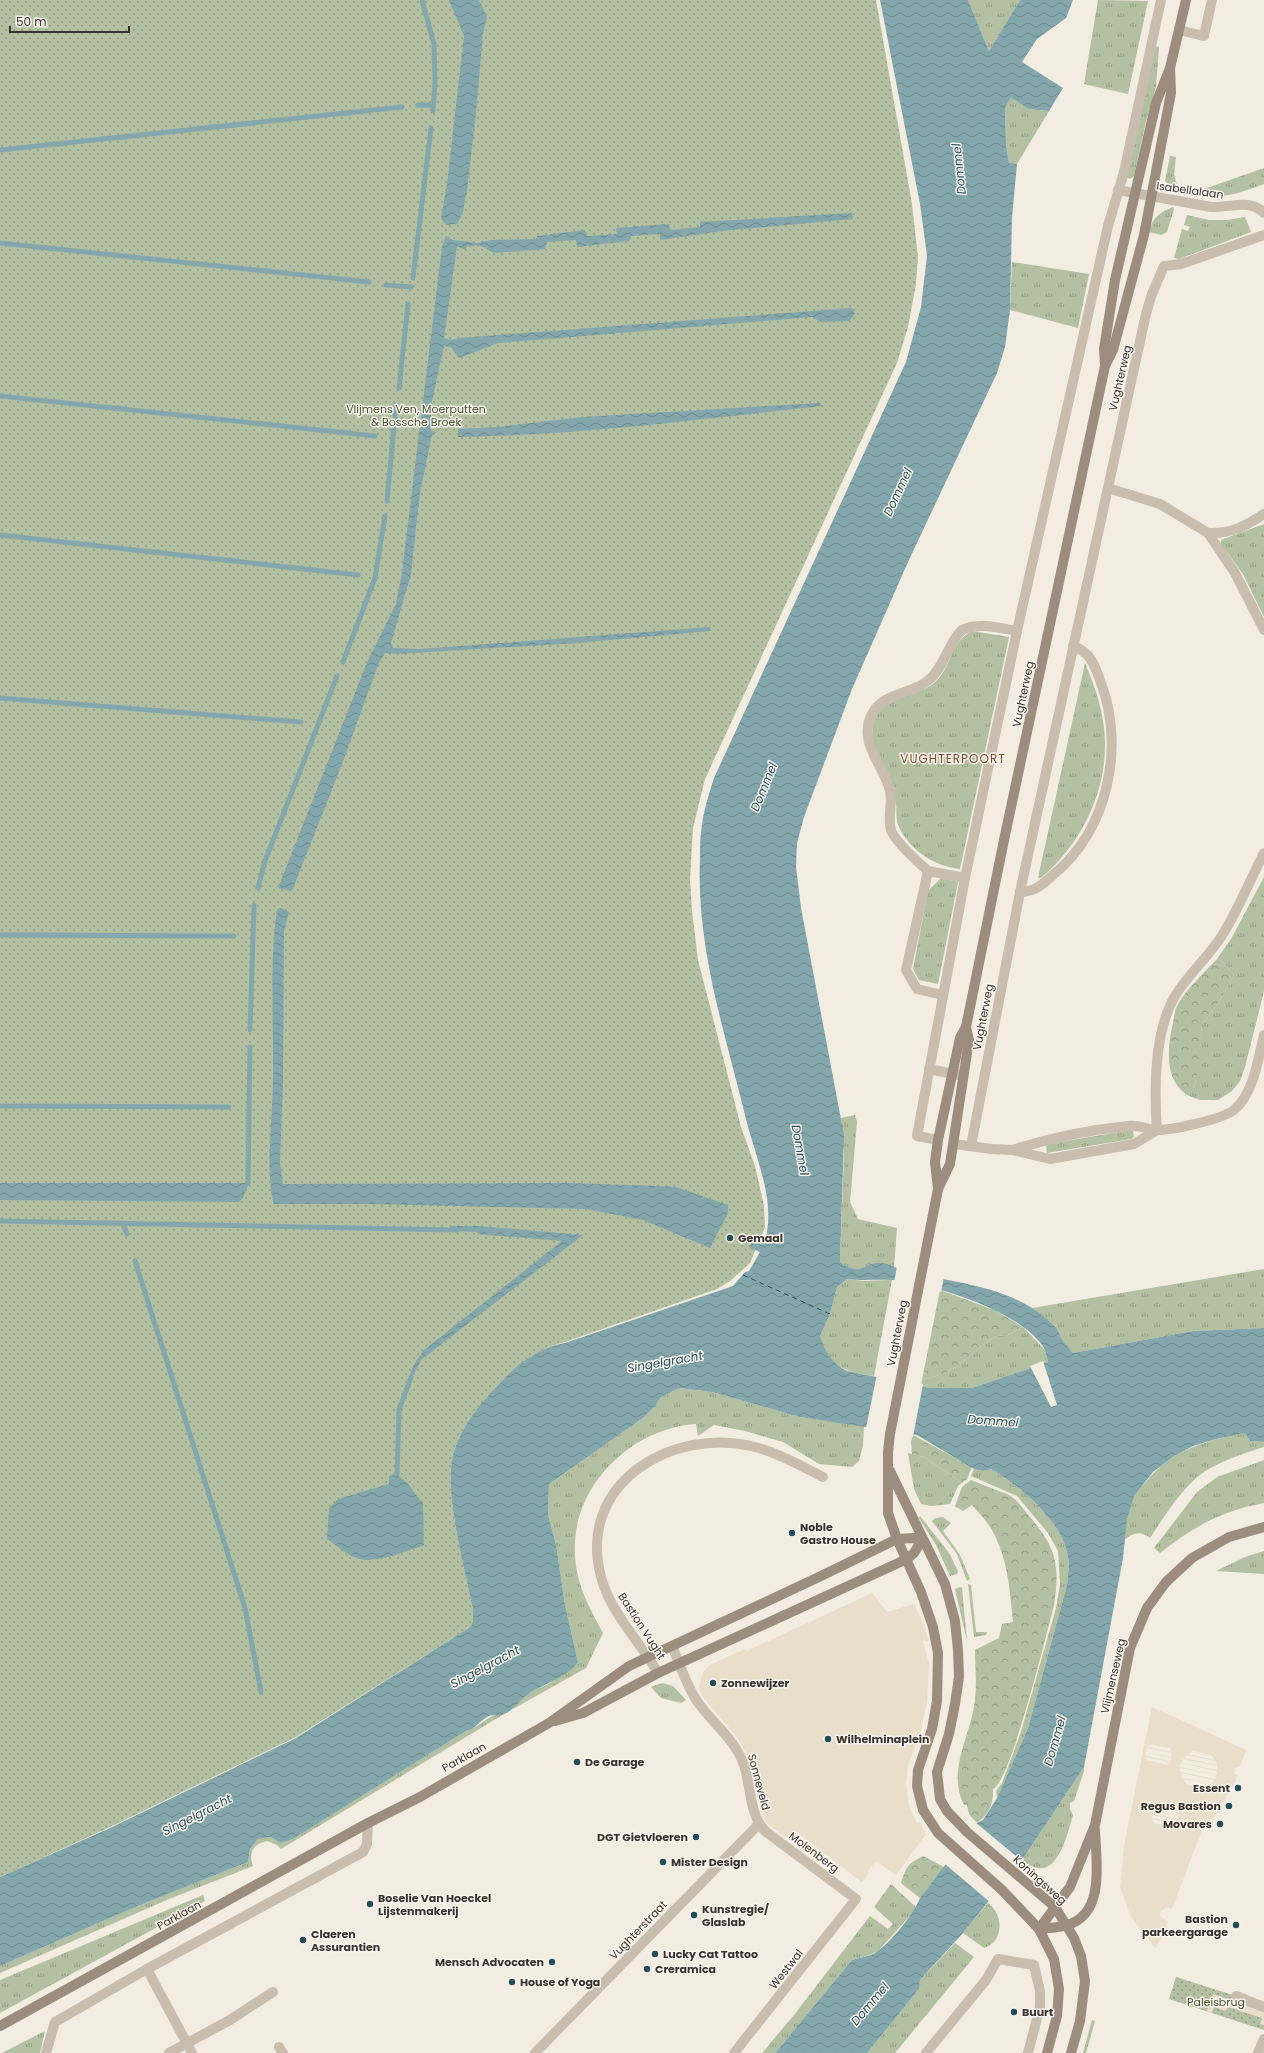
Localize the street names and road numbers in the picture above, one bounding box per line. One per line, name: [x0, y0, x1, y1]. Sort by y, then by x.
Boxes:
street label: Isabellalaan: [1155, 177, 1225, 203]
street label: Vughterweg: [1105, 343, 1135, 413]
street label: Vughterweg: [1008, 659, 1038, 729]
street label: Vughterweg: [969, 983, 997, 1051]
street label: Vughterweg: [883, 1299, 911, 1367]
street label: Bastion Vught: [614, 1590, 670, 1662]
street label: Vlijmenseweg: [1097, 1637, 1129, 1715]
street label: Parklaan: [439, 1738, 489, 1776]
street label: Sonneveld: [744, 1752, 774, 1812]
street label: Molenberg: [786, 1828, 842, 1876]
street label: Koningsweg: [1010, 1852, 1070, 1908]
street label: Parklaan: [154, 1896, 204, 1934]
street label: Vughterstraat: [606, 1897, 670, 1963]
street label: Westwal: [765, 1946, 807, 1992]

